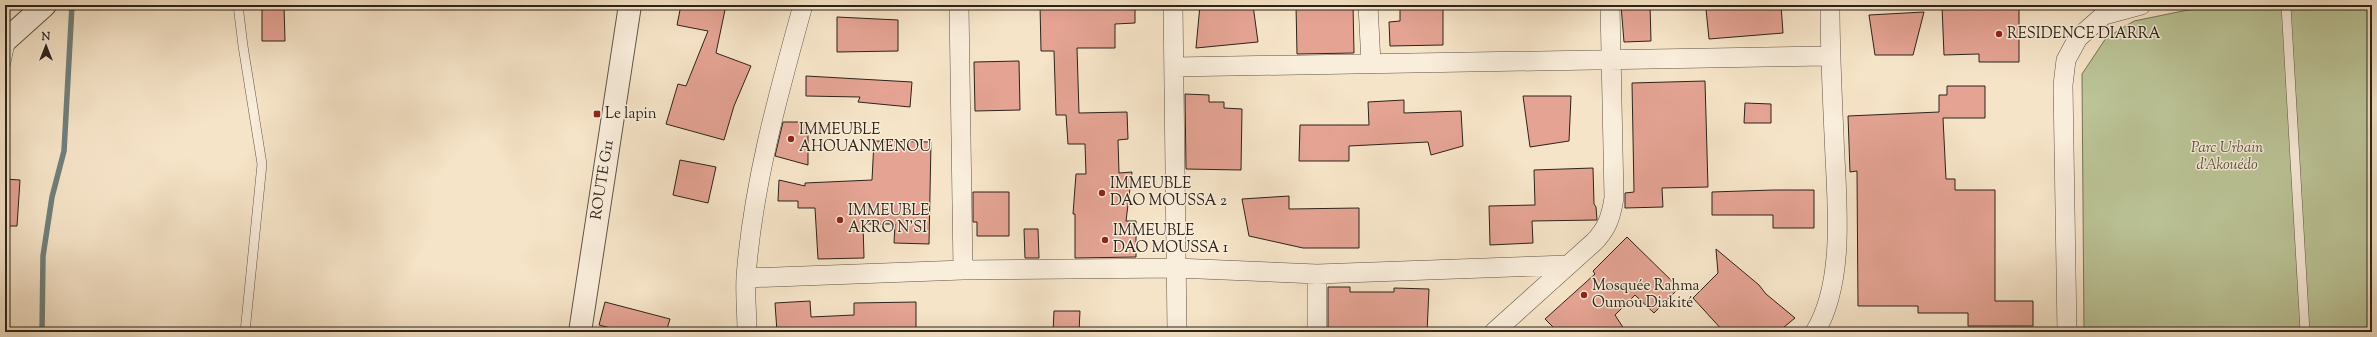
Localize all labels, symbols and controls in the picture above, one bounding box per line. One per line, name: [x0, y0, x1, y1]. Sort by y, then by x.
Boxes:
place label: RESIDENCE DIARRA: [2007, 24, 2161, 45]
north arrow: [26, 26, 66, 66]
text: N: [41, 29, 51, 45]
marker: RESIDENCE DIARRA: [1994, 29, 2004, 39]
place label: Le lapin: [605, 104, 657, 125]
marker: Le lapin: [592, 109, 602, 119]
place label: IMMEUBLE AHOUANMENOU: [799, 120, 931, 158]
marker: IMMEUBLE AHOUANMENOU: [786, 134, 796, 144]
park label: Parc Urbain d'Akouédo: [2191, 138, 2263, 176]
street label: ROUTE G11: [586, 139, 620, 221]
place label: IMMEUBLE DAO MOUSSA 2: [1110, 174, 1227, 212]
marker: IMMEUBLE DAO MOUSSA 2: [1097, 188, 1107, 198]
place label: IMMEUBLE AKRO N'SI: [848, 201, 929, 239]
marker: IMMEUBLE AKRO N'SI: [835, 215, 845, 225]
place label: IMMEUBLE DAO MOUSSA 1: [1113, 221, 1228, 259]
marker: IMMEUBLE DAO MOUSSA 1: [1100, 235, 1110, 245]
place label: Mosquée Rahma Oumou Diakité: [1592, 276, 1700, 314]
marker: Mosquée Rahma Oumou Diakité: [1579, 290, 1589, 300]

